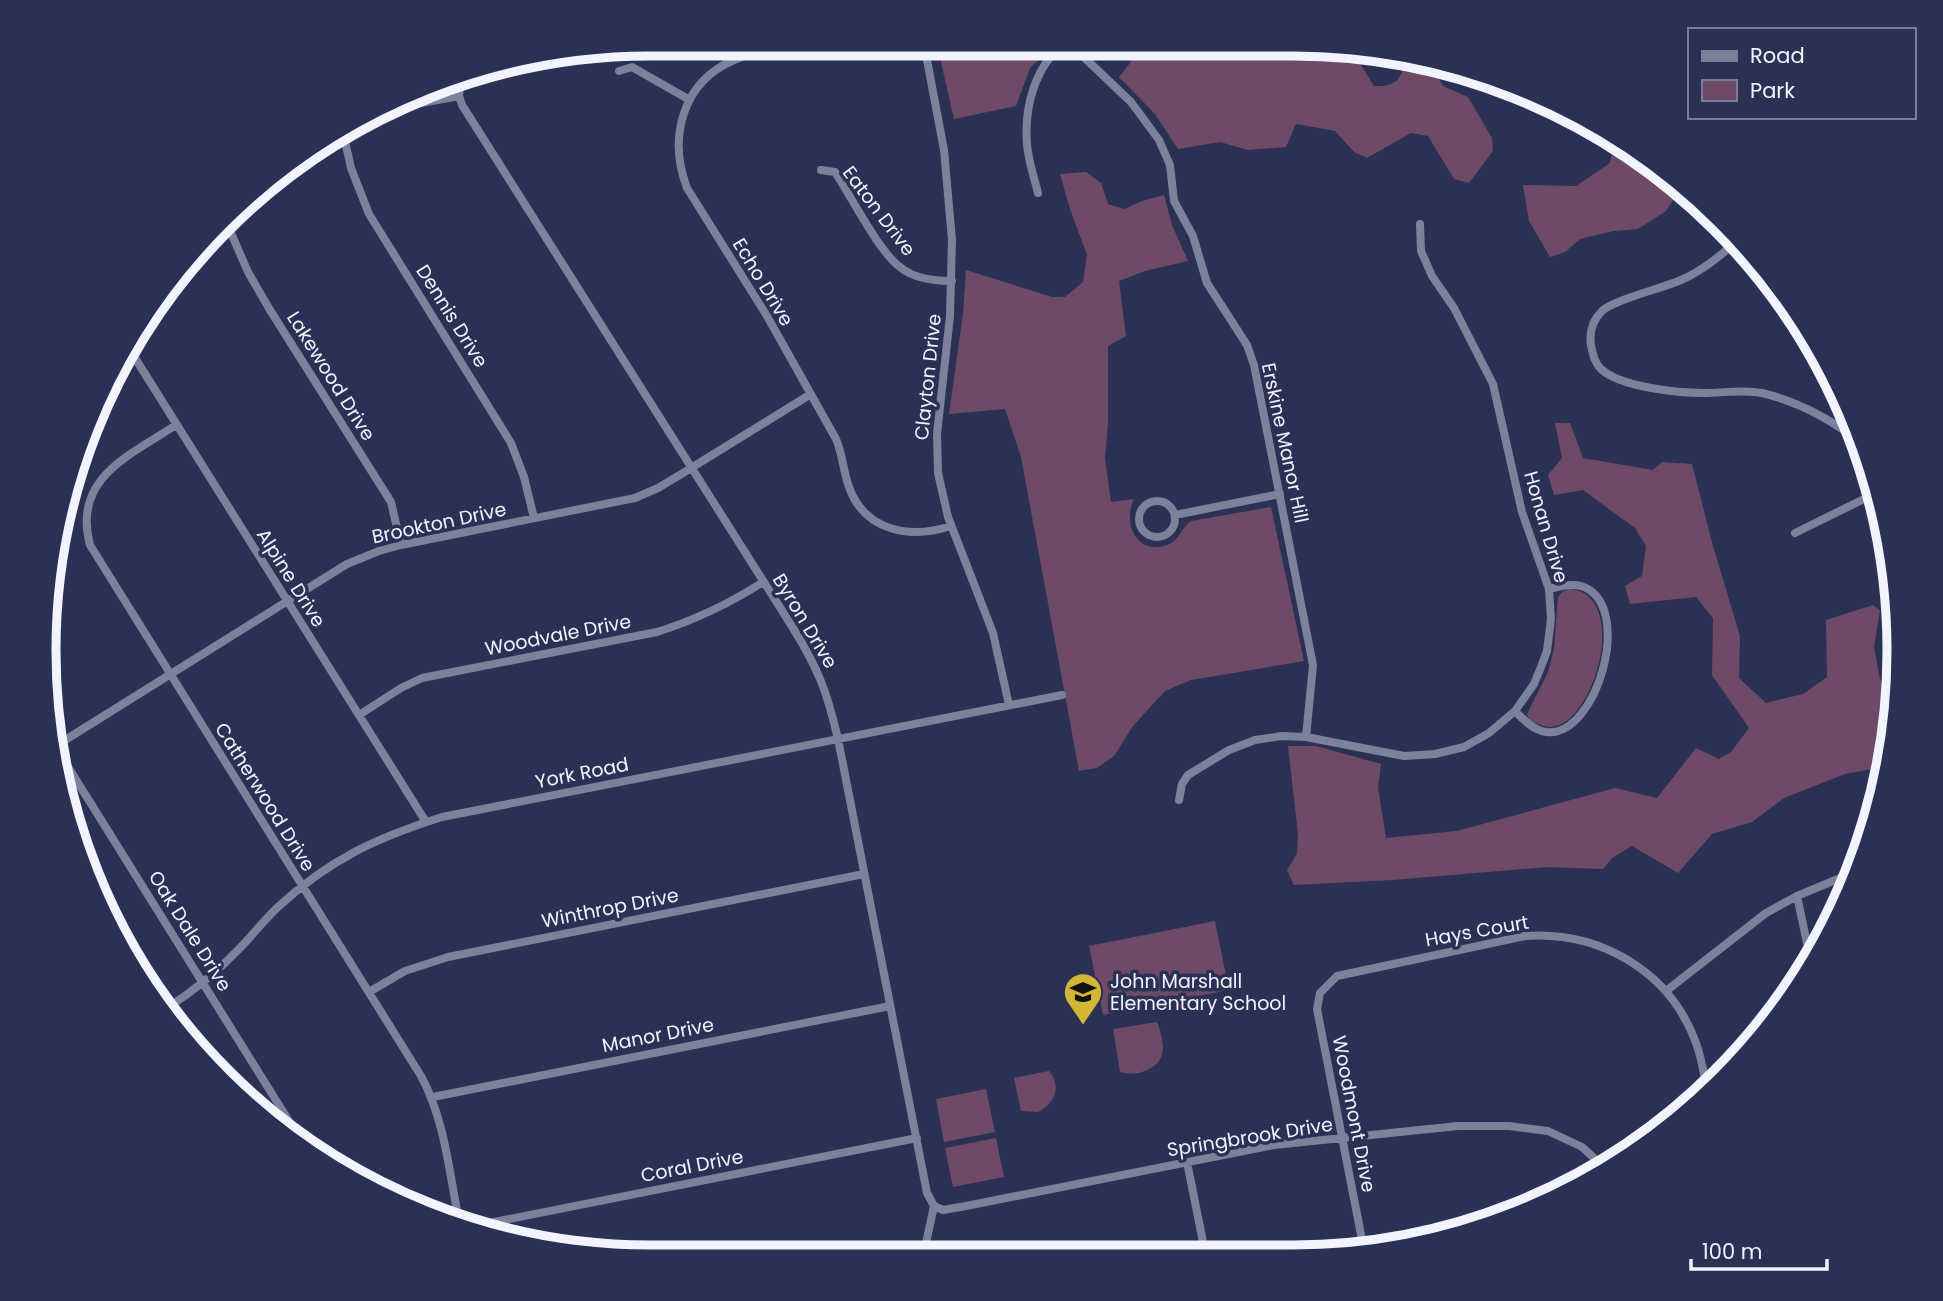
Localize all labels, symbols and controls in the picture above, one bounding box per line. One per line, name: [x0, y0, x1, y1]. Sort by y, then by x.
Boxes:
legend: [1688, 28, 1915, 119]
text: Road: [1750, 41, 1805, 70]
text: Park: [1750, 76, 1795, 105]
street label: Eaton Drive: [836, 160, 922, 262]
street label: Echo Drive: [726, 233, 800, 331]
street label: Dennis Drive: [410, 259, 494, 373]
street label: Lakewood Drive: [280, 306, 382, 446]
street label: Clayton Drive: [908, 313, 948, 441]
street label: Erskine Manor Hill: [1255, 360, 1315, 526]
street label: Honan Drive: [1517, 468, 1575, 586]
street label: Brookton Drive: [369, 496, 509, 550]
street label: Alpine Drive: [250, 524, 332, 632]
street label: Byron Drive: [766, 568, 844, 674]
street label: Woodvale Drive: [483, 608, 633, 662]
street label: Catherwood Drive: [208, 717, 322, 877]
street label: York Road: [533, 751, 631, 795]
street label: Oak Dale Drive: [142, 865, 238, 997]
street label: Winthrop Drive: [539, 881, 681, 935]
street label: Hays Court: [1423, 909, 1531, 953]
place label: John Marshall Elementary School: [1110, 968, 1286, 1017]
school or university icon: John Marshall Elementary School: [1062, 971, 1104, 1026]
street label: Manor Drive: [600, 1011, 716, 1059]
street label: Woodmont Drive: [1326, 1033, 1382, 1195]
street label: Springbrook Drive: [1165, 1111, 1335, 1163]
street label: Coral Drive: [638, 1143, 746, 1189]
scale bar: [1691, 1228, 1828, 1272]
text: 100 m: [1702, 1237, 1762, 1266]

